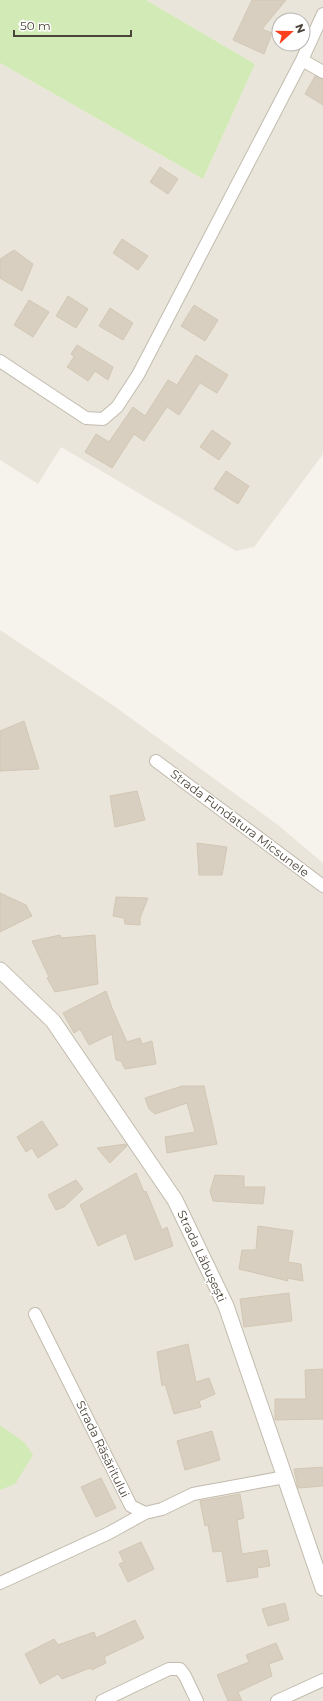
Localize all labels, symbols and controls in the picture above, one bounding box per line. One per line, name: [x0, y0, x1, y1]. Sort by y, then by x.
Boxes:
scale bar: [14, 12, 131, 38]
north arrow: [271, 12, 311, 52]
text: 50 m: [20, 18, 51, 33]
text: N: [292, 22, 308, 35]
street label: Strada Fundatura Micsunele: [168, 766, 312, 880]
street label: Strada Lăbușești: [174, 1208, 230, 1304]
street label: Strada Răsăritului: [73, 1398, 133, 1500]

